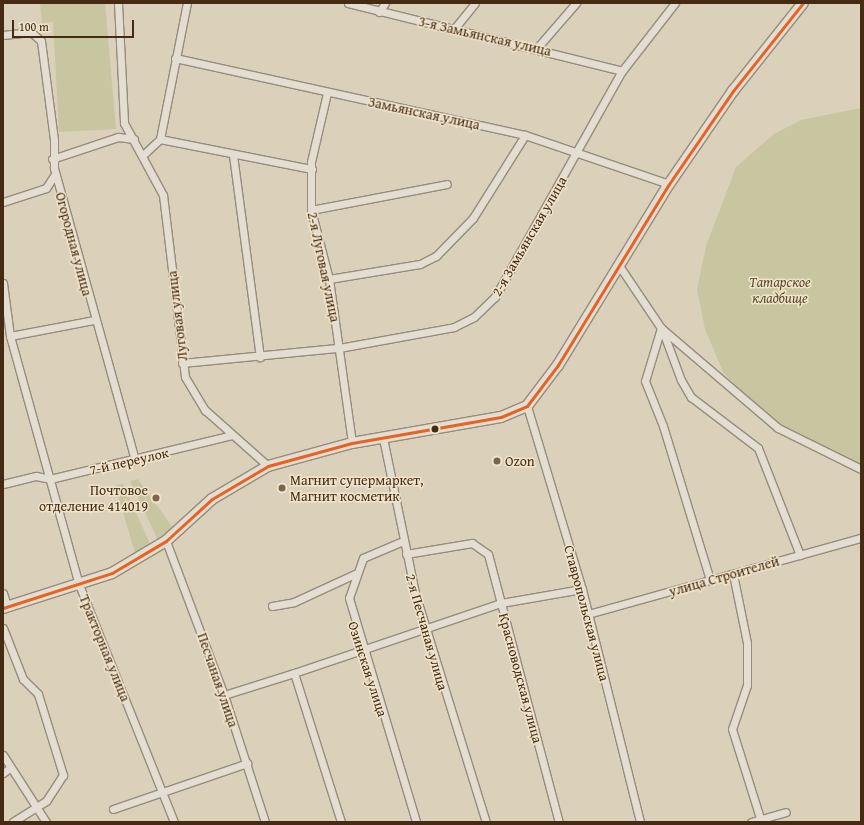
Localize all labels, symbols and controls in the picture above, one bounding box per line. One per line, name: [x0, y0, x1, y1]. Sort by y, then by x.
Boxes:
scale bar: [14, 12, 136, 38]
street label: 3-я Замьянская улица: [417, 13, 553, 59]
text: 100 m: [19, 18, 49, 35]
street label: Замьянская улица: [367, 93, 481, 133]
street label: 2-я Замьянская улица: [488, 173, 570, 299]
street label: Огородная улица: [52, 190, 96, 298]
street label: 2-я Луговая улица: [304, 210, 344, 324]
street label: Луговая улица: [163, 270, 191, 362]
park label: Татарское кладбище: [749, 274, 811, 306]
unlabelled marker: [430, 424, 440, 434]
street label: 7-й переулок: [88, 444, 170, 478]
place label: Ozon: [505, 453, 535, 469]
marker: Ozon: [492, 456, 502, 466]
place label: Магнит супермаркет, Магнит косметик: [290, 472, 423, 504]
place label: Почтовое отделение 414019: [39, 482, 148, 514]
marker: Магнит супермаркет, Магнит косметик: [277, 483, 287, 493]
marker: Почтовое отделение 414019: [151, 493, 161, 503]
street label: Ставропольская улица: [561, 543, 613, 683]
street label: улица Строителей: [667, 552, 781, 600]
street label: 2-я Песчаная улица: [402, 572, 452, 692]
street label: Тракторная улица: [76, 592, 134, 704]
street label: Красноводская улица: [496, 611, 546, 745]
street label: Озинская улица: [345, 619, 391, 719]
street label: Песчаная улица: [194, 631, 242, 729]

